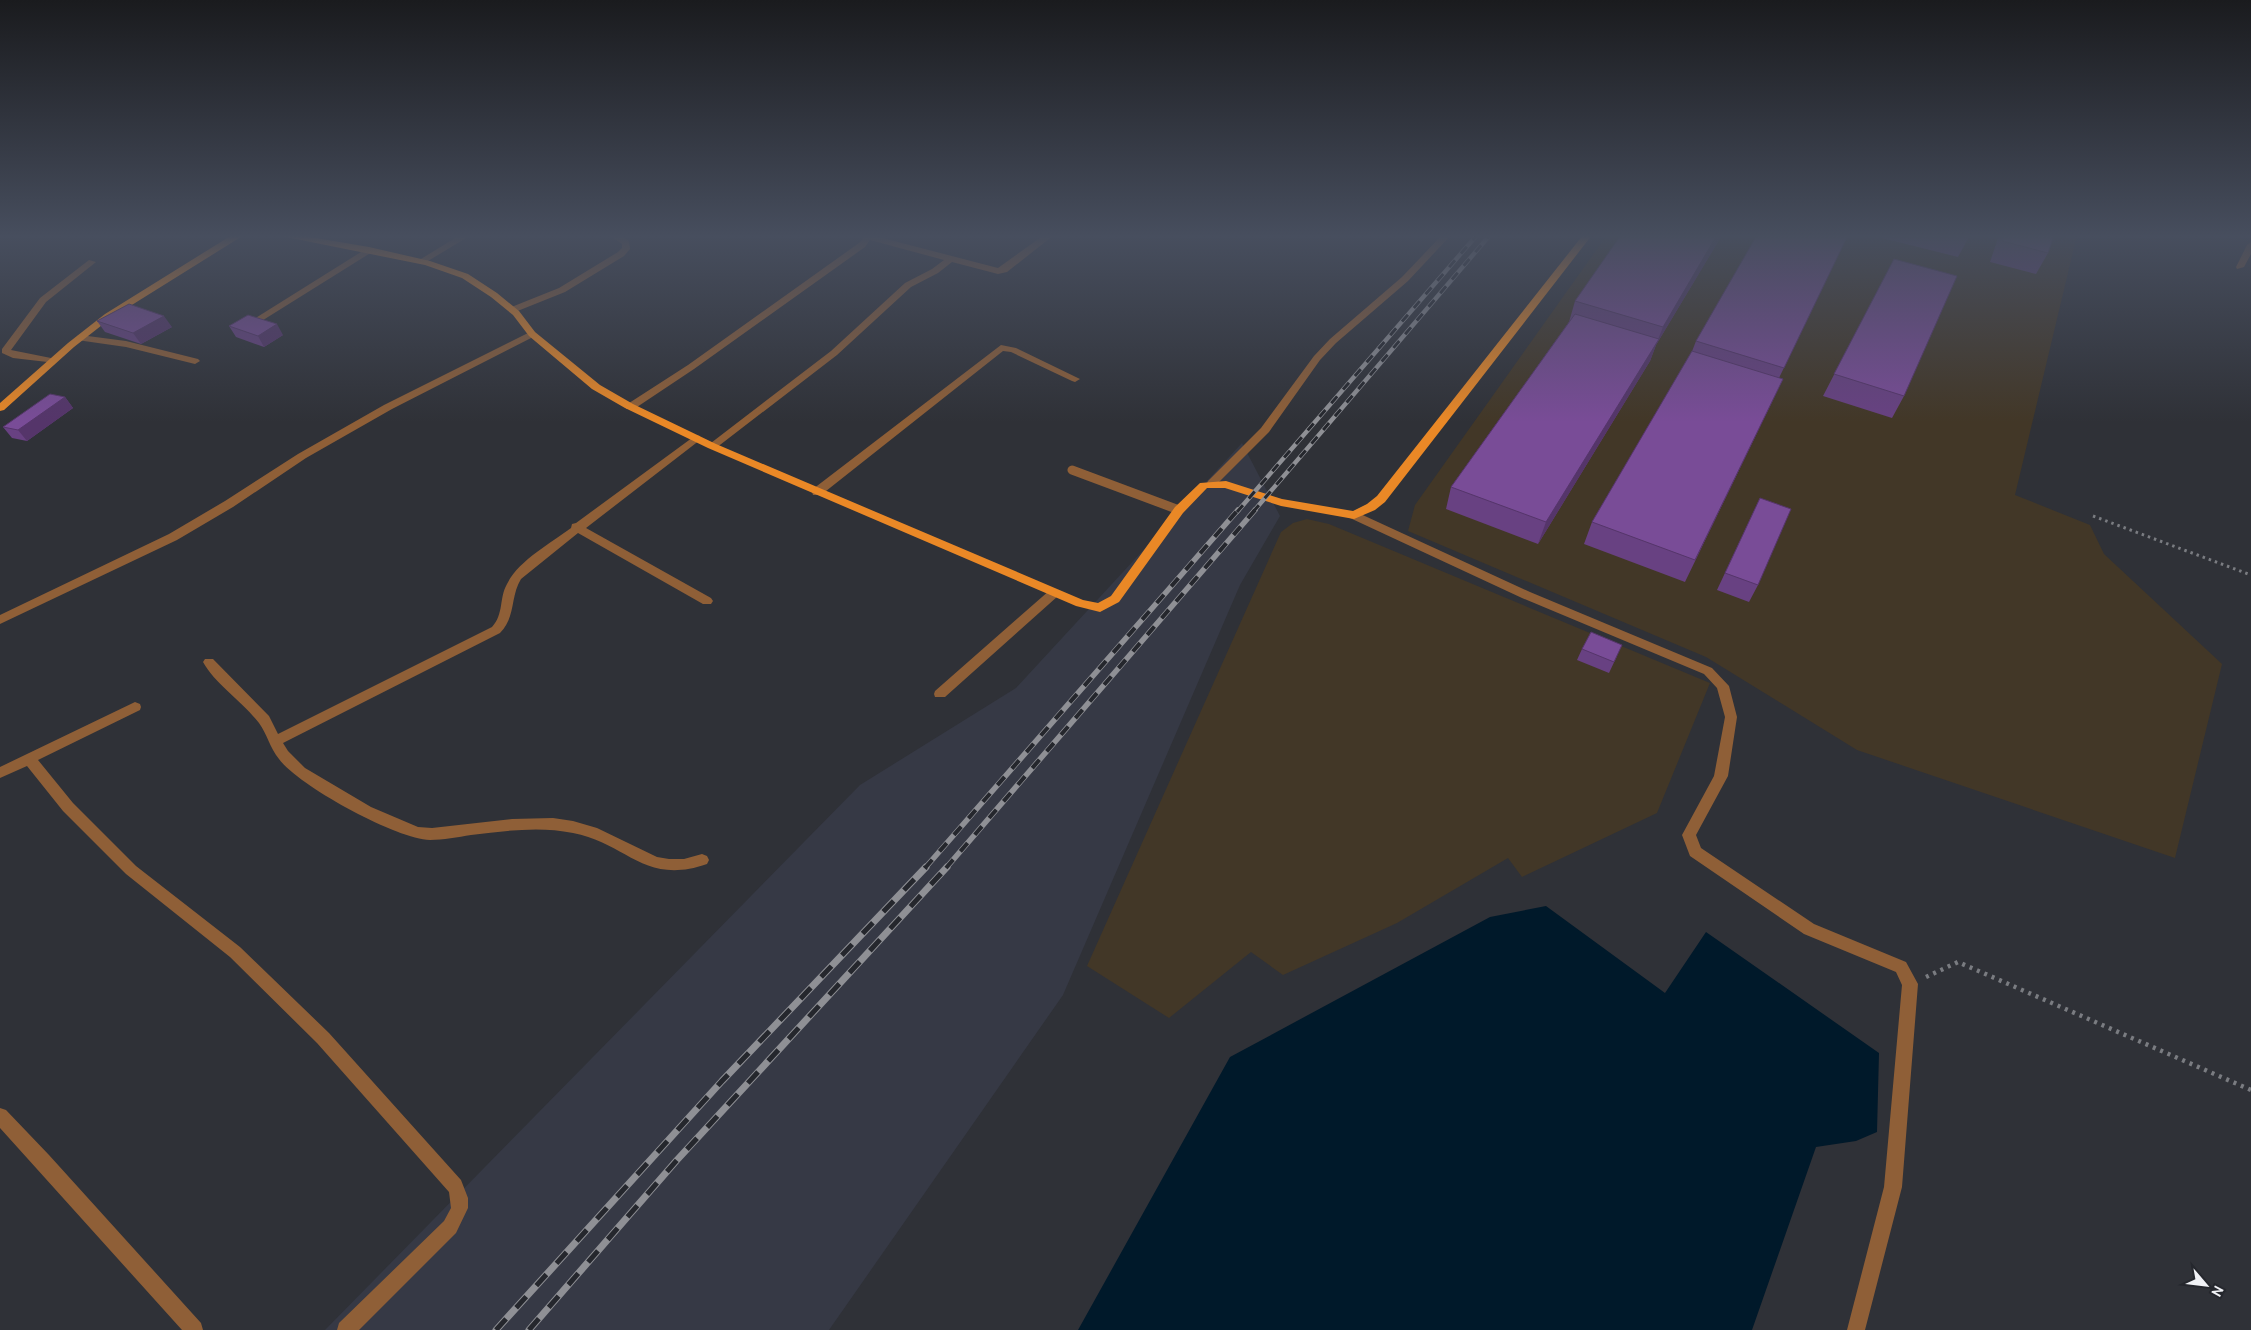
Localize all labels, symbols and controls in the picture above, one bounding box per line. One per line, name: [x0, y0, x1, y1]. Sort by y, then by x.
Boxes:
north arrow: [2181, 1260, 2231, 1310]
text: N: [2207, 1283, 2228, 1300]

